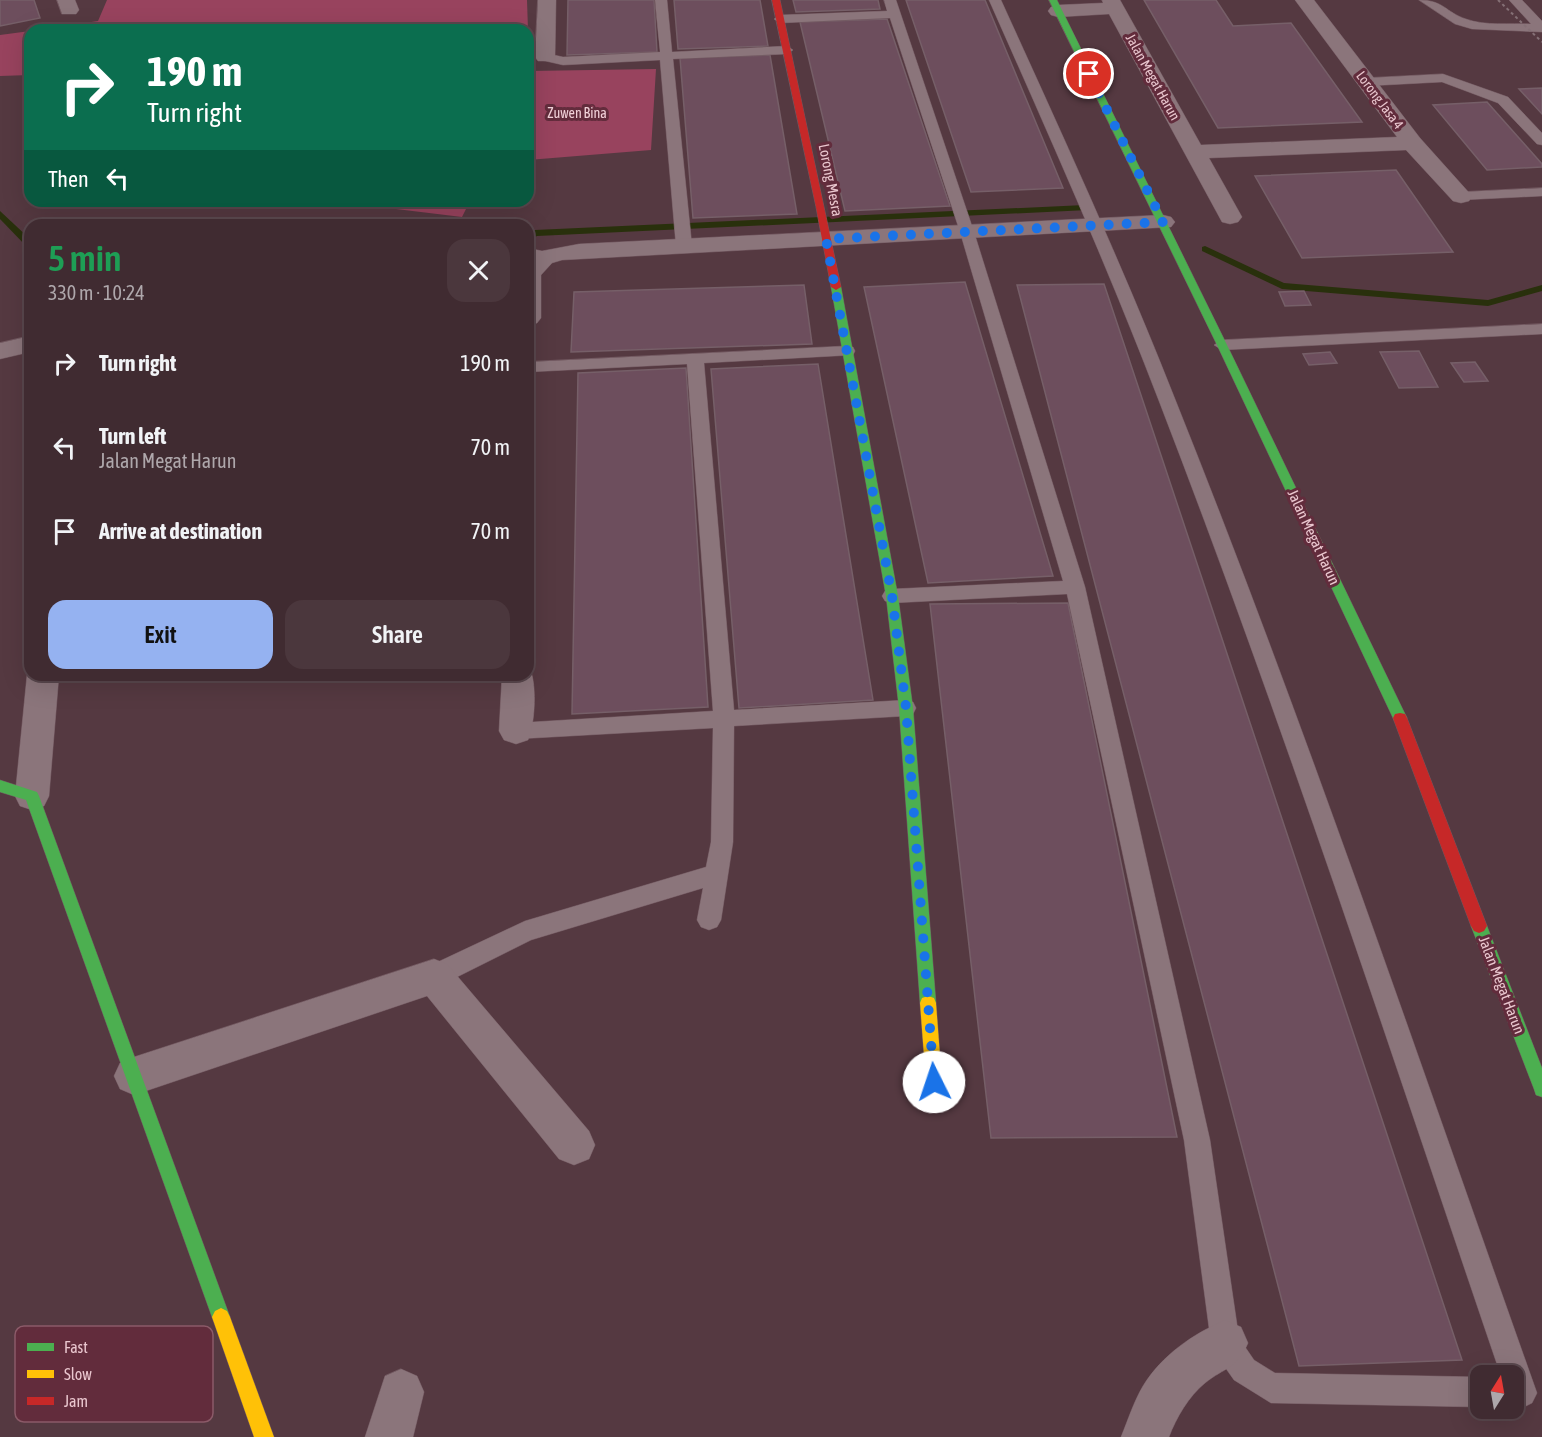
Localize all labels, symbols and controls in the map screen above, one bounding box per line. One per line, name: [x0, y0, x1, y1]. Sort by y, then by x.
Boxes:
street label: Jalan Megat Harun: [1123, 31, 1183, 123]
text: 190 m: [147, 47, 242, 95]
icon: right: [48, 48, 126, 126]
pin: [1063, 48, 1114, 99]
icon: arrive: [1072, 57, 1105, 90]
street label: Lorong Jasa 4: [1353, 68, 1407, 132]
text: Turn right: [147, 97, 242, 128]
park label: Zuwen Bina: [547, 105, 607, 121]
street label: Lorong Mesra: [816, 142, 846, 218]
icon: left: [101, 162, 134, 195]
text: Then: [48, 166, 89, 192]
text: 5 min: [48, 237, 122, 279]
button: close: [447, 239, 510, 302]
text: 330 m · 10:24: [48, 281, 145, 304]
icon: right: [48, 347, 81, 380]
text: Turn right: [99, 350, 176, 376]
text: 190 m: [460, 350, 510, 376]
text: Turn left: [99, 423, 166, 449]
icon: left: [48, 431, 81, 464]
text: 70 m: [470, 434, 510, 460]
text: Jalan Megat Harun: [99, 449, 236, 472]
street label: Jalan Megat Harun: [1285, 487, 1343, 587]
icon: arrive: [48, 515, 81, 548]
text: Arrive at destination: [99, 518, 262, 544]
text: 70 m: [470, 518, 510, 544]
button: Exit: [48, 600, 273, 669]
button: Share: [285, 600, 510, 669]
street label: Jalan Megat Harun: [1476, 934, 1528, 1036]
position arrow: [902, 1050, 966, 1114]
legend: [15, 1326, 213, 1422]
text: Fast: [64, 1338, 88, 1356]
text: Slow: [64, 1365, 92, 1383]
north arrow: [1470, 1365, 1524, 1419]
map controls: [1470, 1365, 1524, 1419]
text: Jam: [64, 1392, 88, 1410]

